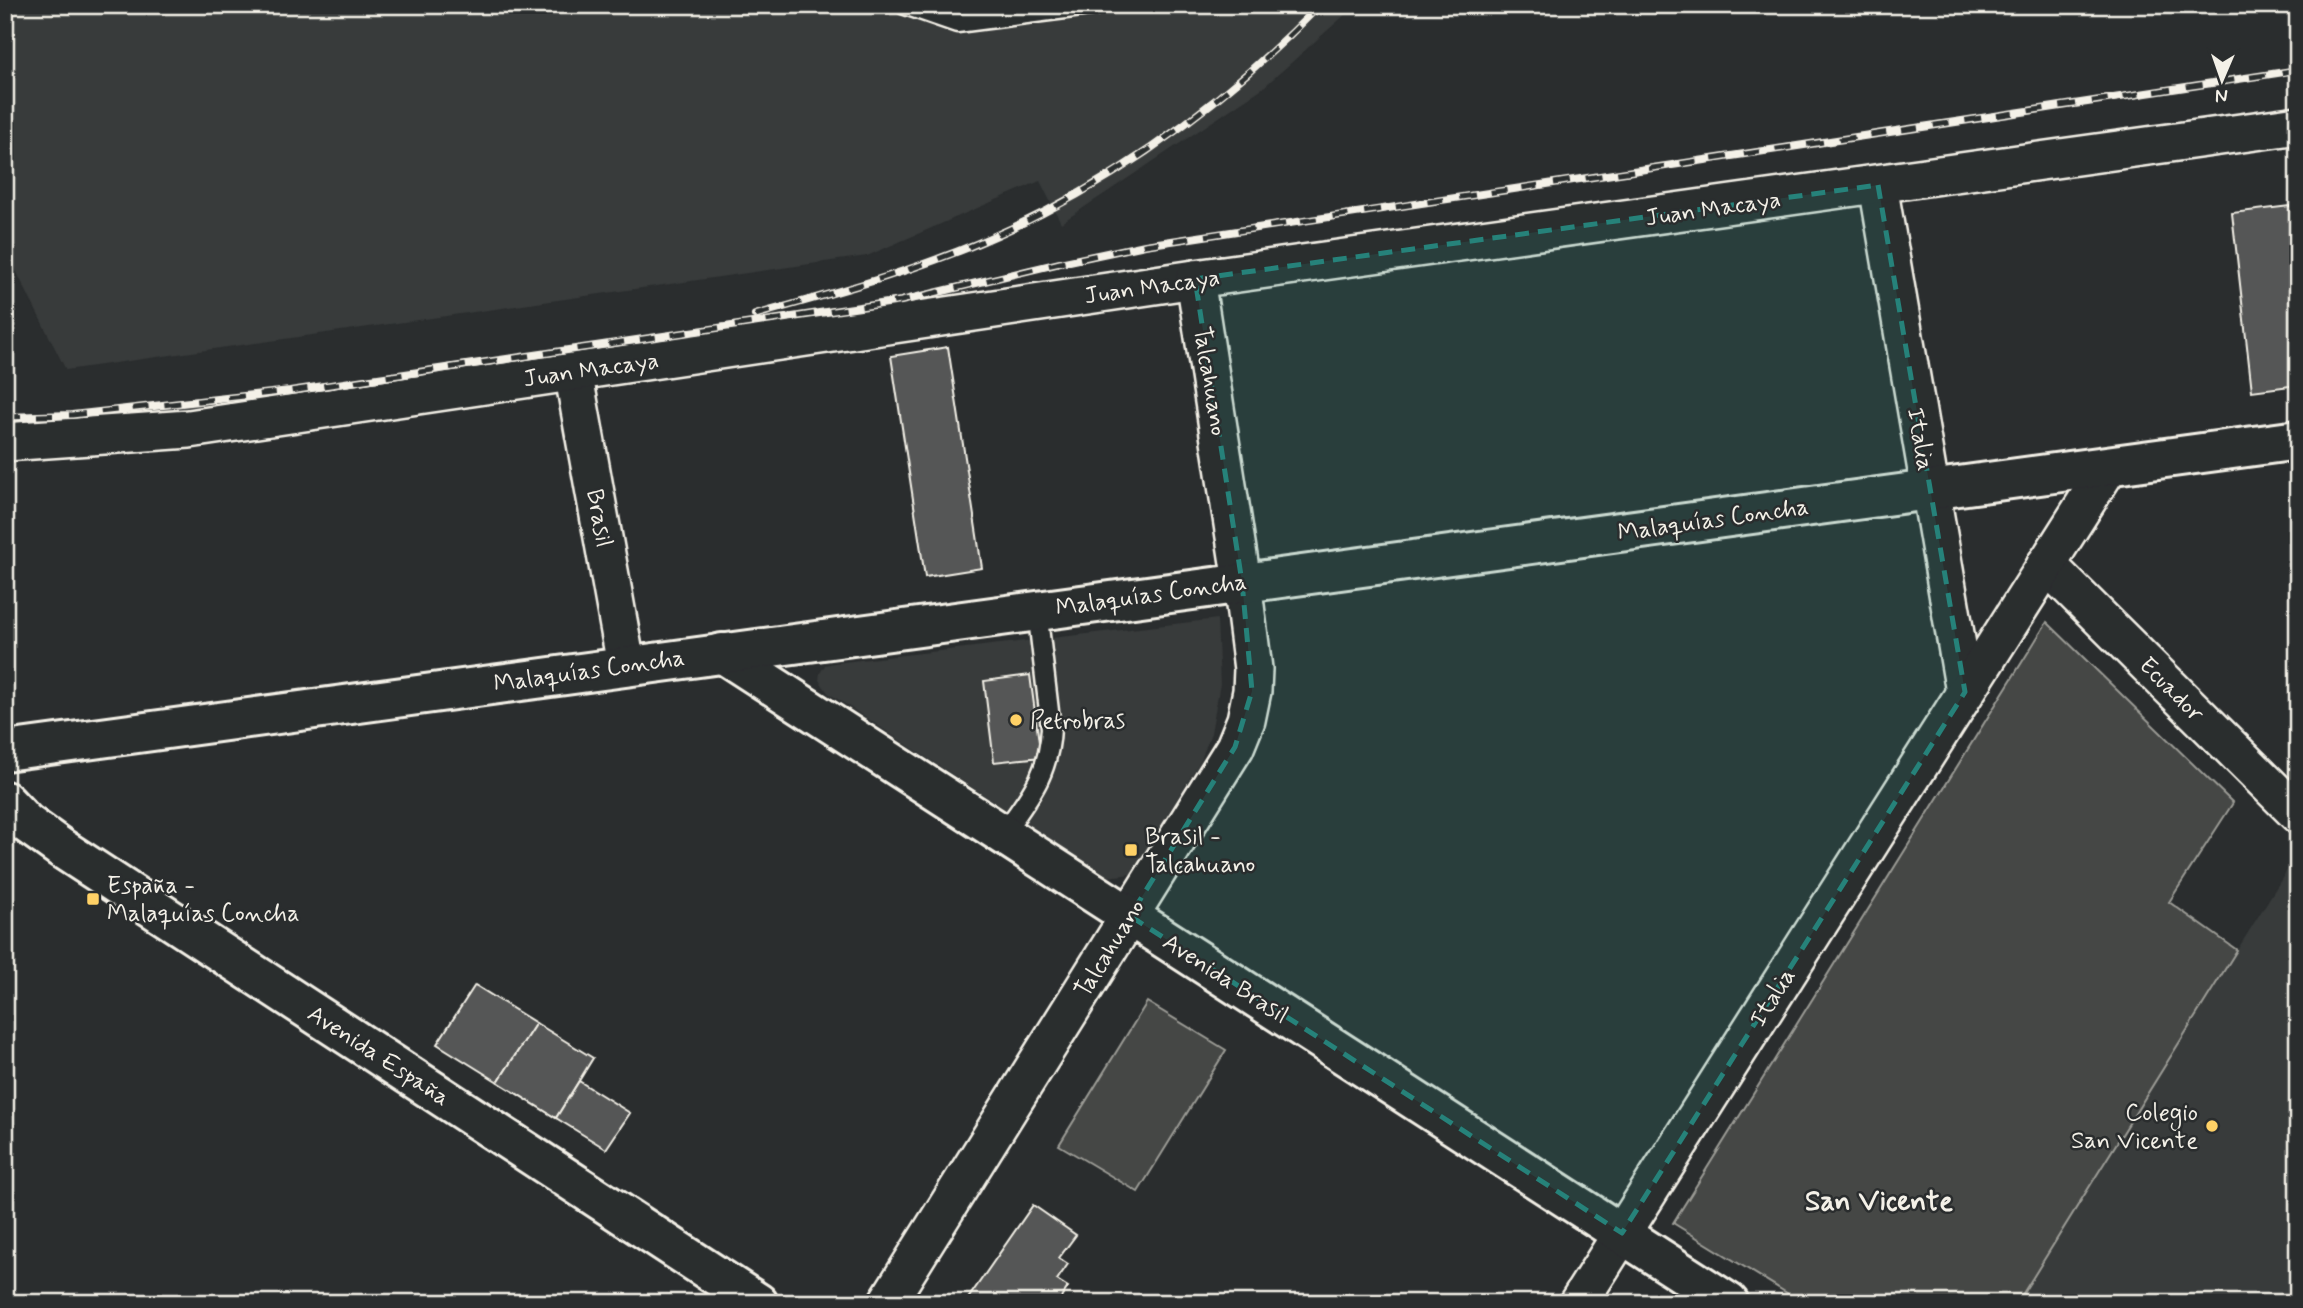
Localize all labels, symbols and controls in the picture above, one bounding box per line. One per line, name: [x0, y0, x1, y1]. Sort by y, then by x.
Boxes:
north arrow: [2188, 46, 2258, 116]
text: N: [2215, 83, 2228, 108]
street label: Juan Macaya: [1644, 185, 1783, 234]
street label: Juan Macaya: [1083, 263, 1222, 312]
street label: Talcahuano: [1186, 324, 1233, 438]
street label: Juan Macaya: [522, 346, 661, 395]
street label: Italia: [1899, 405, 1940, 473]
street label: Brasil: [578, 487, 619, 550]
street label: Malaquías Concha: [1616, 492, 1811, 549]
street label: Malaquías Concha: [1054, 567, 1249, 624]
street label: Malaquías Concha: [492, 643, 687, 700]
street label: Ecuador: [2132, 651, 2211, 730]
place label: Petrobras: [1030, 706, 1125, 737]
marker: Petrobras: [1008, 712, 1024, 728]
place label: Brasil - Talcahuano: [1145, 822, 1255, 881]
marker: Brasil - Talcahuano: [1123, 842, 1139, 858]
place label: España - Malaquías Concha: [107, 871, 300, 930]
marker: España - Malaquías Concha: [85, 891, 101, 907]
street label: Talcahuano: [1068, 894, 1153, 1004]
street label: Avenida Brasil: [1156, 927, 1294, 1032]
street label: Italia: [1743, 963, 1803, 1033]
street label: Avenida España: [301, 999, 455, 1114]
place label: Colegio San Vicente: [2071, 1098, 2198, 1157]
marker: Colegio San Vicente: [2204, 1118, 2220, 1134]
district label: San Vicente: [1805, 1184, 1953, 1221]

